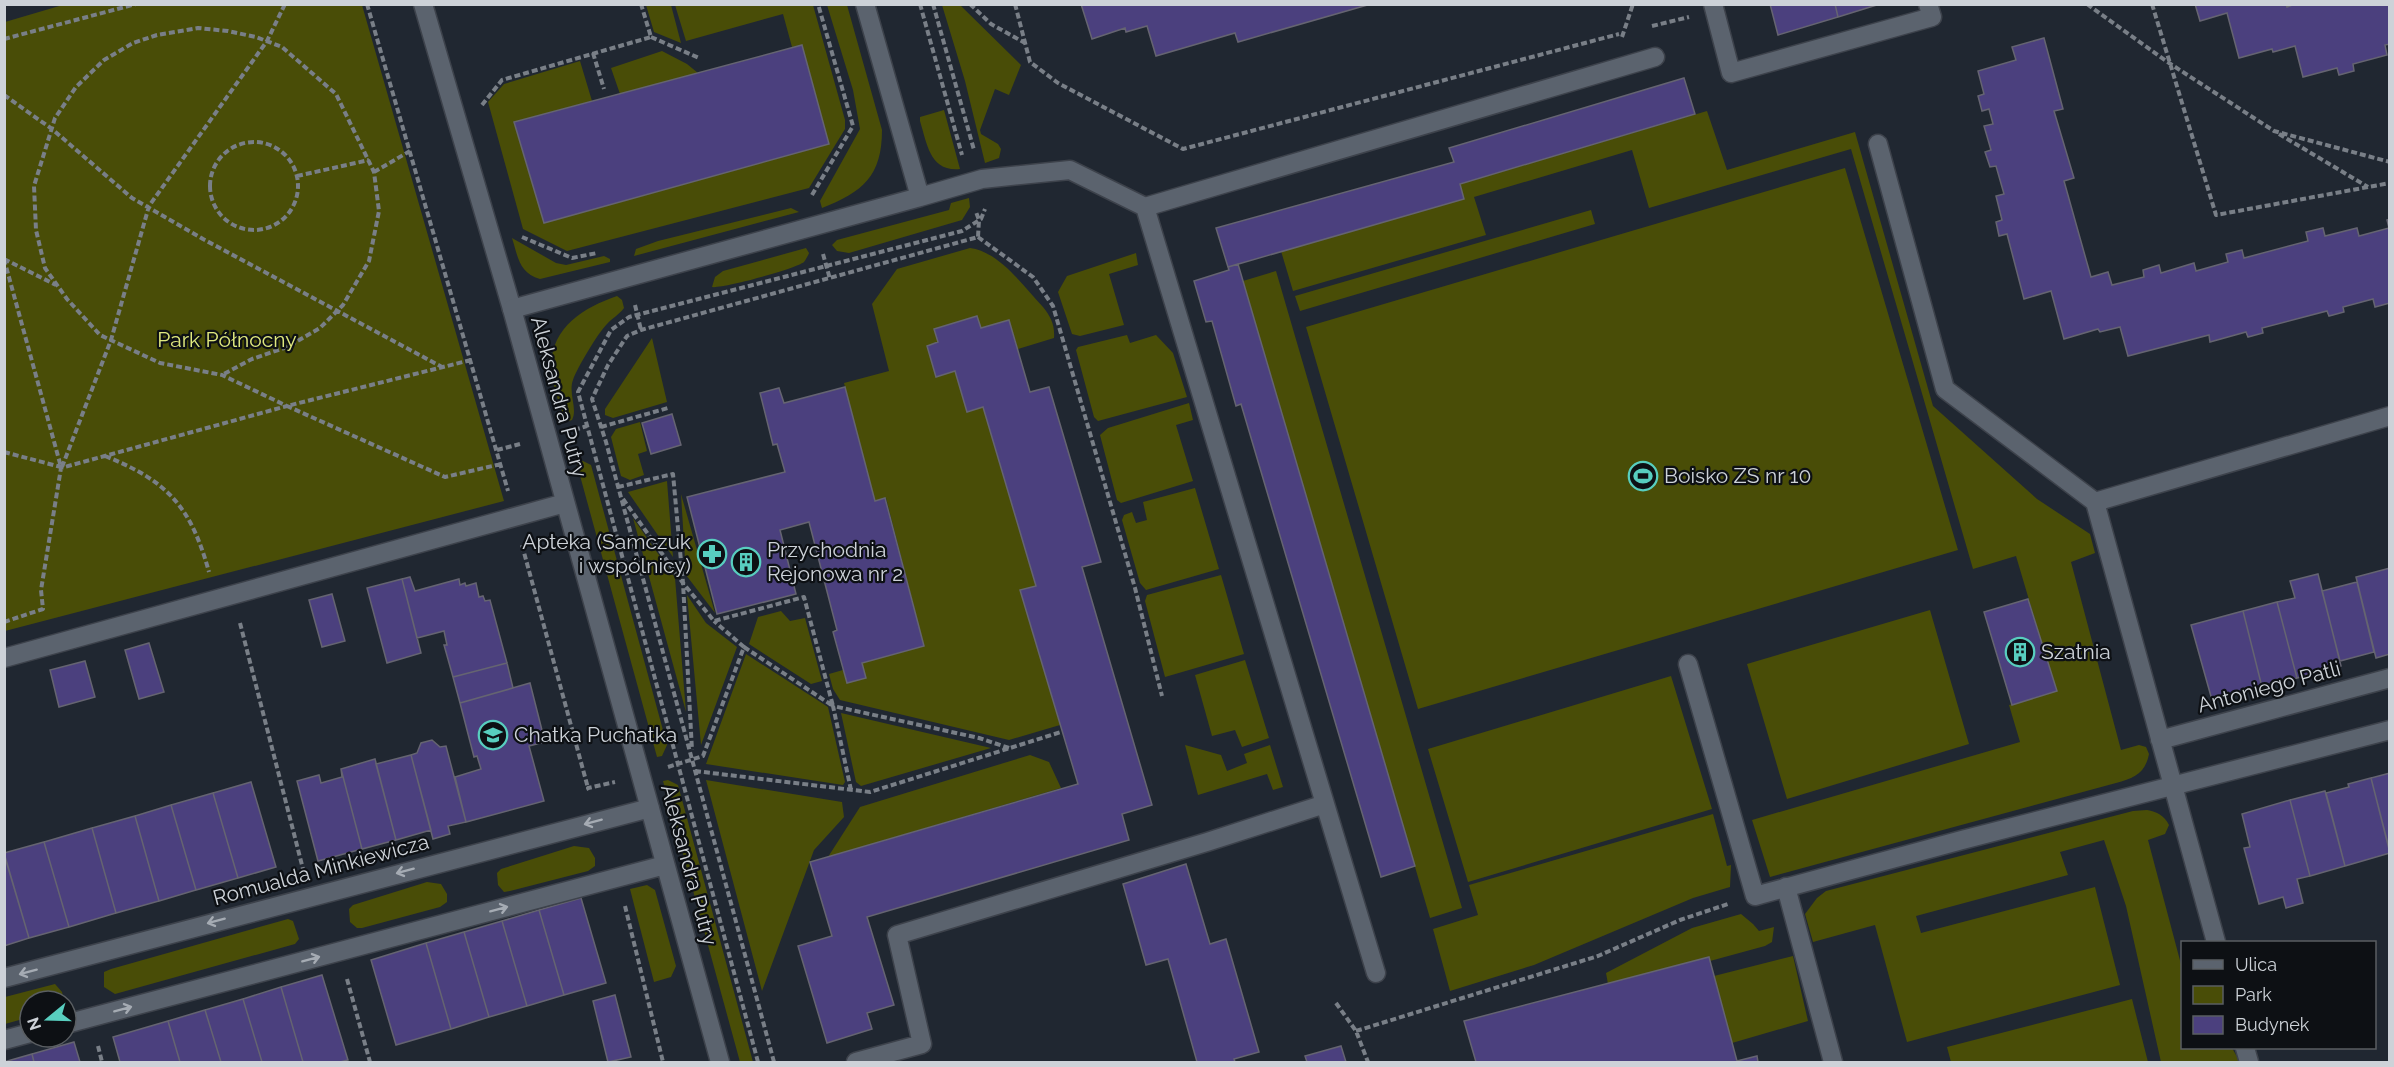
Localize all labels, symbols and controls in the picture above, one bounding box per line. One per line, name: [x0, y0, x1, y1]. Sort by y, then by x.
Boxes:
street label: Aleksandra Putry: [526, 314, 593, 480]
park label: Park Północny: [157, 327, 297, 352]
sports icon: Boisko ZS nr 10: [1627, 460, 1659, 492]
place label: Boisko ZS nr 10: [1664, 463, 1811, 488]
place label: Apteka (Samczuk i wspólnicy): [522, 529, 691, 578]
place label: Przychodnia Rejonowa nr 2: [767, 537, 903, 586]
pharmacy icon: Apteka (Samczuk i wspólnicy): [696, 538, 728, 570]
building icon: Przychodnia Rejonowa nr 2: [730, 546, 762, 578]
building icon: Szatnia: [2004, 636, 2036, 668]
place label: Szatnia: [2041, 639, 2111, 664]
street label: Antoniego Patli: [2194, 655, 2343, 718]
school or university icon: Chatka Puchatka: [477, 719, 509, 751]
place label: Chatka Puchatka: [514, 722, 677, 747]
street label: Aleksandra Putry: [656, 782, 723, 948]
one-way arrow: [584, 817, 603, 829]
street label: Romualda Minkiewicza: [210, 829, 432, 910]
one-way arrow: [396, 866, 415, 878]
one-way arrow: [490, 902, 509, 914]
one-way arrow: [207, 916, 226, 927]
legend: [2181, 941, 2376, 1049]
one-way arrow: [301, 953, 320, 964]
text: Ulica: [2235, 954, 2277, 975]
one-way arrow: [19, 966, 38, 978]
text: Park: [2235, 984, 2272, 1005]
north arrow: [18, 989, 78, 1049]
one-way arrow: [113, 1003, 132, 1014]
text: Budynek: [2235, 1014, 2310, 1035]
text: N: [23, 1015, 45, 1033]

